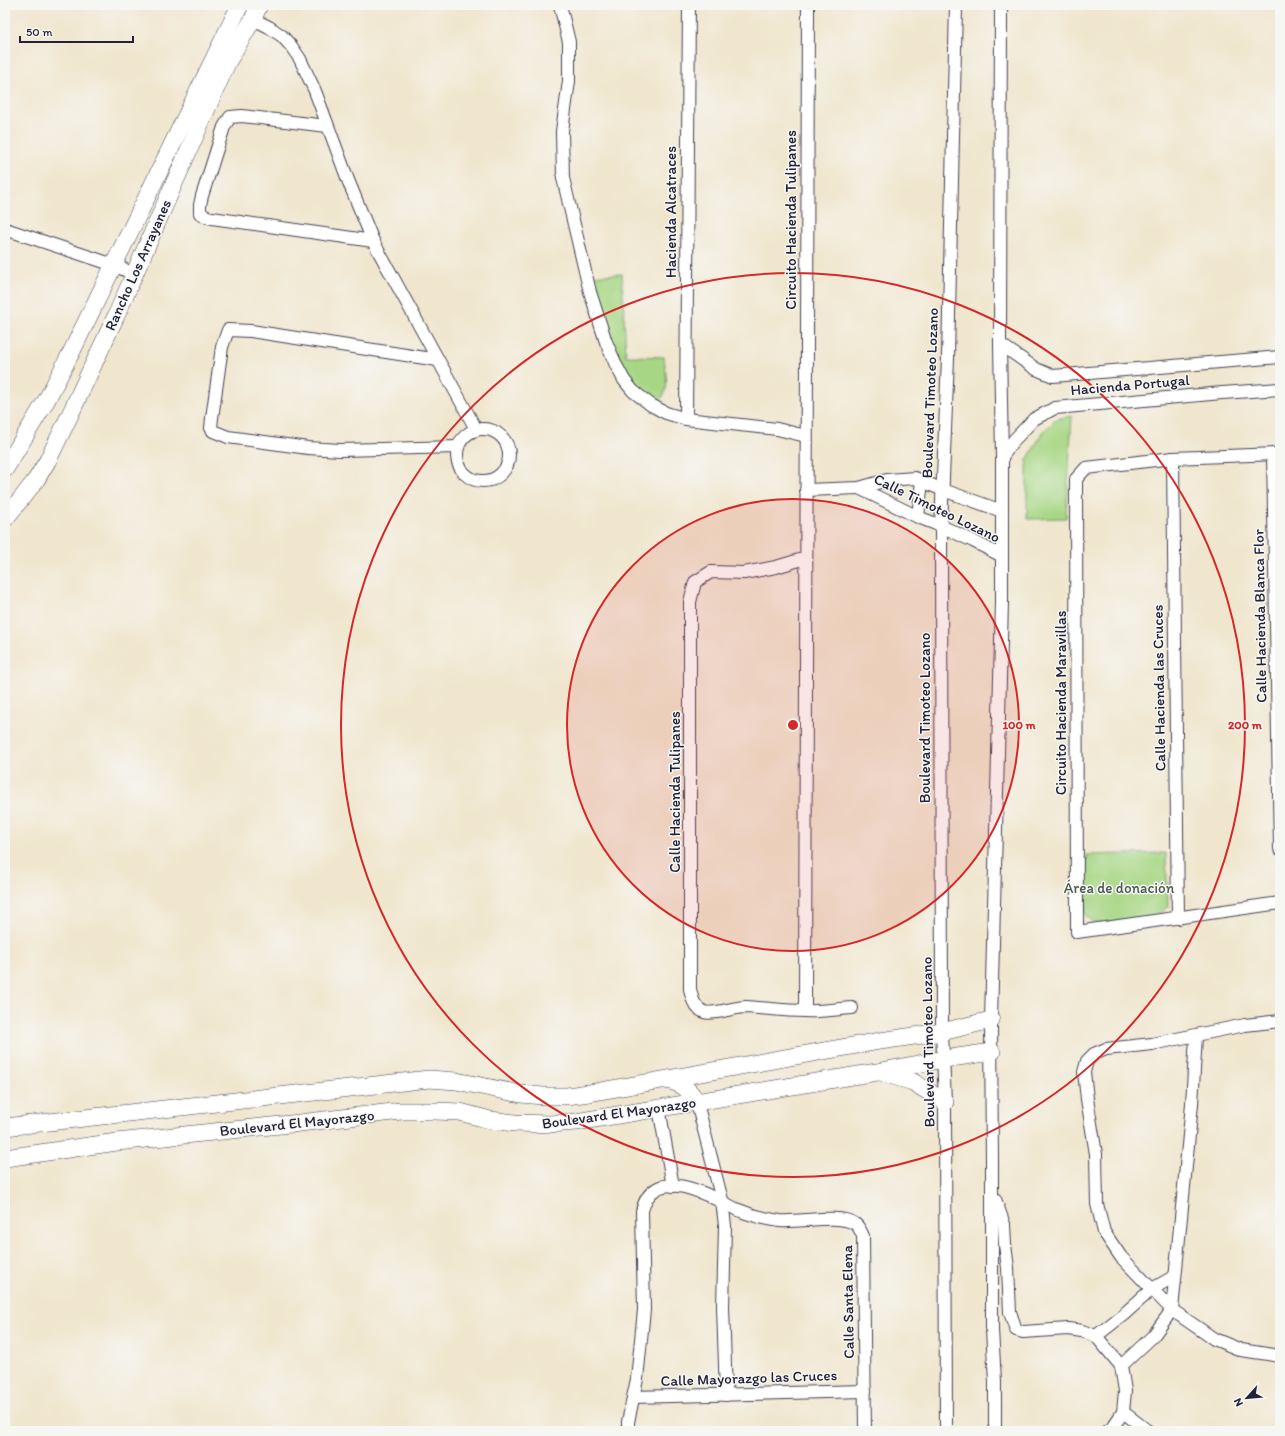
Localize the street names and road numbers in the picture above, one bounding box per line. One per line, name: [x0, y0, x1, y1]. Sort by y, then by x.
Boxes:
street label: Circuito Hacienda Tulipanes: [782, 130, 800, 310]
street label: Hacienda Alcatraces: [662, 146, 680, 278]
street label: Rancho Los Arrayanes: [101, 196, 175, 333]
street label: Boulevard Timoteo Lozano: [918, 307, 942, 479]
street label: Hacienda Portugal: [1070, 371, 1191, 399]
street label: Calle Timoteo Lozano: [871, 470, 1003, 546]
street label: Calle Hacienda Blanca Flor: [1249, 529, 1271, 703]
street label: Calle Hacienda las Cruces: [1149, 604, 1169, 772]
street label: Circuito Hacienda Maravillas: [1052, 610, 1070, 795]
street label: Boulevard Timoteo Lozano: [916, 633, 934, 803]
street label: Calle Hacienda Tulipanes: [666, 711, 684, 873]
street label: Boulevard Timoteo Lozano: [918, 956, 938, 1128]
street label: Boulevard El Mayorazgo: [541, 1093, 697, 1133]
street label: Boulevard El Mayorazgo: [219, 1106, 375, 1140]
street label: Calle Santa Elena: [838, 1245, 858, 1359]
street label: Calle Mayorazgo las Cruces: [660, 1366, 838, 1390]

